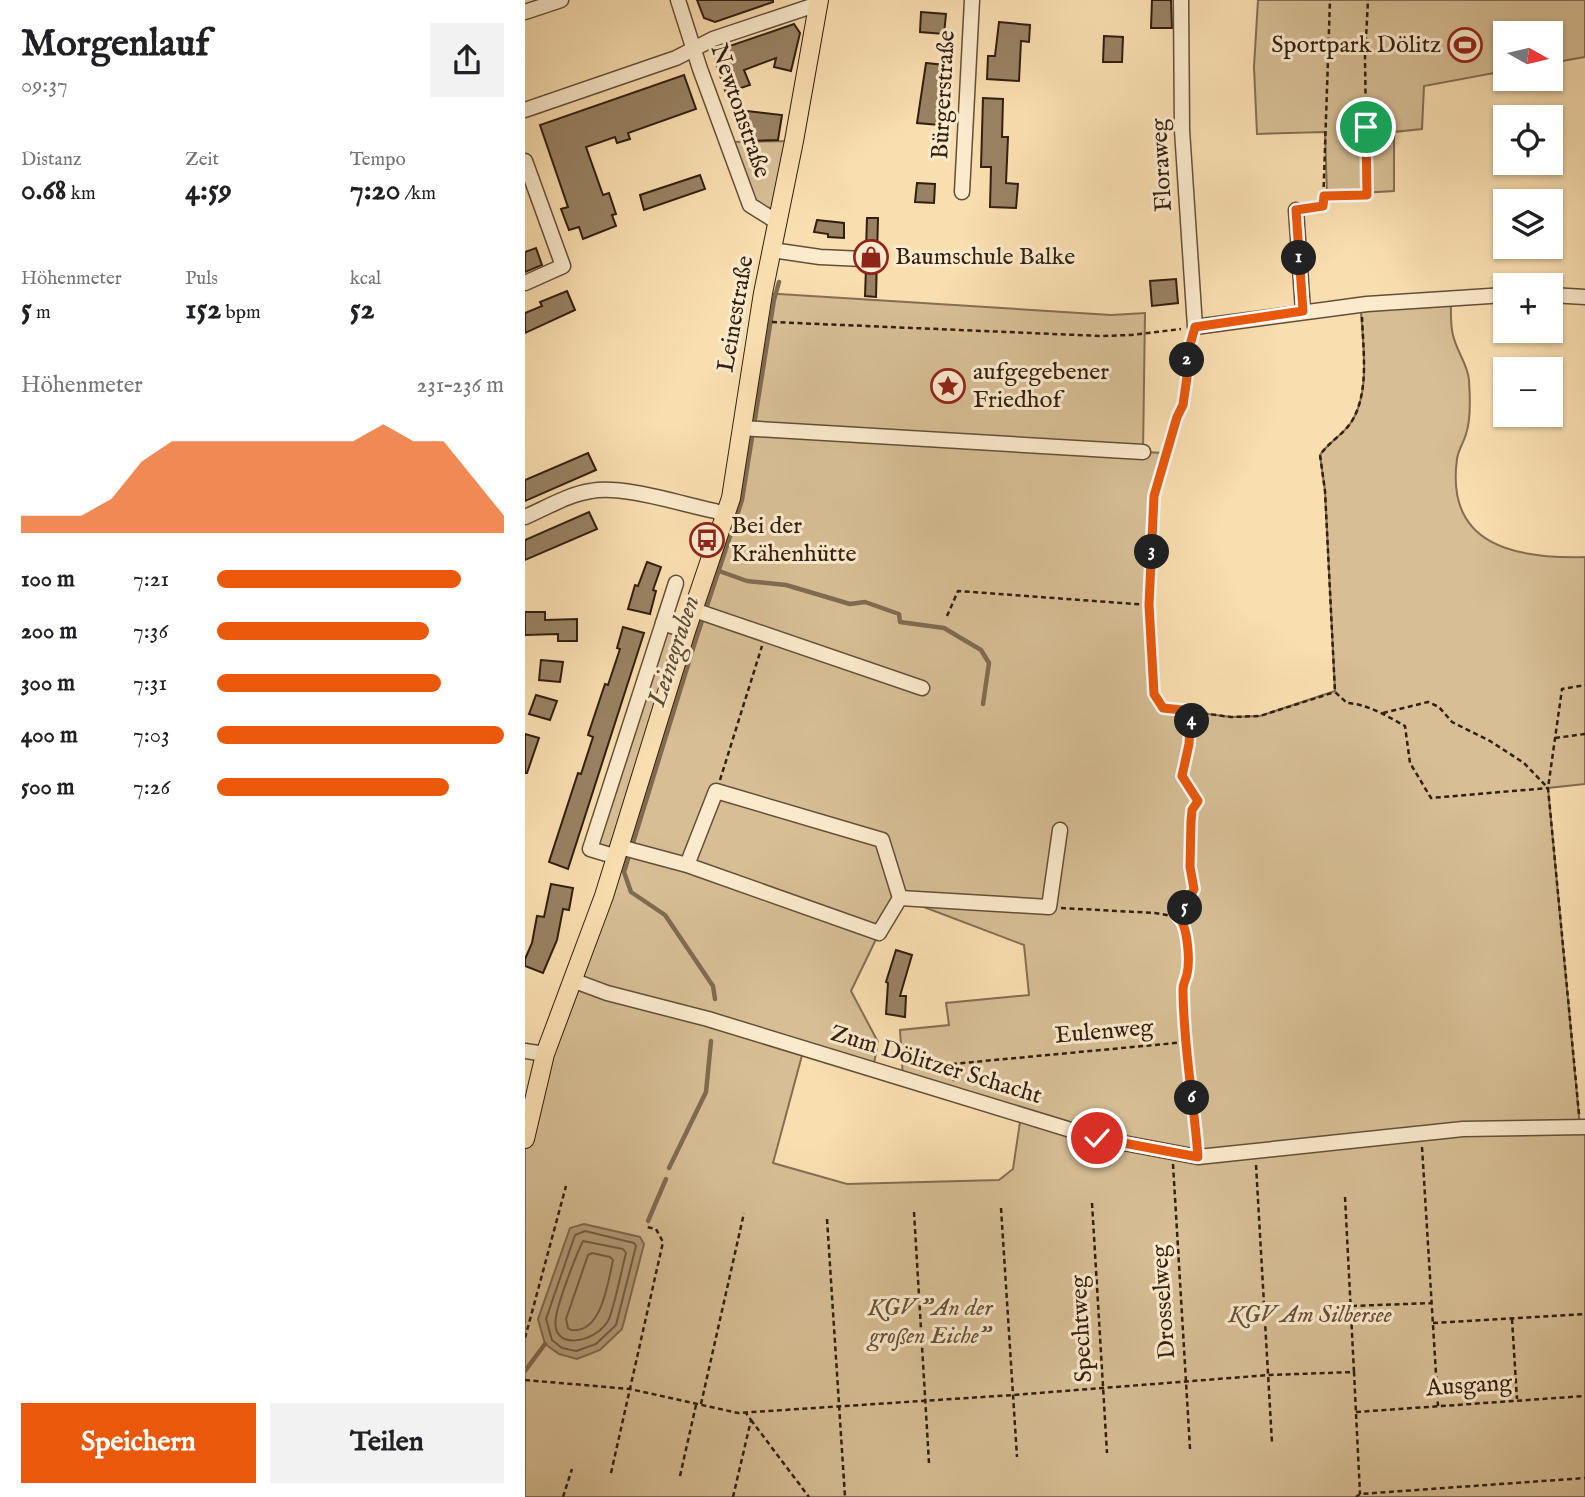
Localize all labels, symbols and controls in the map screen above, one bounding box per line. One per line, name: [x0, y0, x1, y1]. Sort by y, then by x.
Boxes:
text: Morgenlauf: [21, 21, 209, 69]
north arrow: [1493, 21, 1563, 91]
map controls: [1493, 21, 1563, 427]
button: share: [430, 23, 504, 97]
sports icon: Sportpark Dölitz: [1446, 26, 1484, 64]
street label: Bürgerstraße: [925, 30, 963, 160]
place label: Sportpark Dölitz: [1271, 30, 1441, 61]
street label: Newtonstraße: [703, 40, 777, 182]
text: 09:37: [21, 71, 68, 100]
pin: [1336, 97, 1396, 157]
button: locate: [1493, 105, 1563, 175]
icon: arrive: [1347, 108, 1385, 146]
street label: Floraweg: [1144, 117, 1180, 212]
text: Distanz: [21, 148, 82, 172]
text: Zeit: [185, 148, 219, 172]
text: Tempo: [350, 148, 406, 172]
text: 0.68: [21, 172, 67, 210]
text: 4:59: [185, 172, 232, 210]
text: 7:20: [350, 172, 400, 210]
text: km: [67, 182, 96, 206]
text: /km: [400, 182, 436, 206]
button: layers: [1493, 189, 1563, 259]
shop icon: Baumschule Balke: [852, 238, 890, 276]
pin: 1: [1281, 240, 1317, 276]
place label: Baumschule Balke: [895, 242, 1075, 273]
text: 1: [1295, 245, 1302, 269]
street label: Leinestraße: [711, 253, 761, 375]
text: Höhenmeter: [21, 267, 122, 291]
text: Puls: [185, 267, 218, 291]
text: kcal: [350, 267, 381, 291]
button: +: [1493, 273, 1563, 343]
text: 5: [21, 291, 32, 329]
text: 152: [185, 291, 221, 329]
text: 52: [350, 291, 375, 329]
text: m: [32, 301, 51, 325]
text: bpm: [221, 301, 261, 325]
pin: 2: [1169, 342, 1205, 378]
text: 2: [1182, 347, 1191, 371]
place label: aufgegebener Friedhof: [973, 357, 1109, 416]
button: −: [1493, 357, 1563, 427]
place icon: aufgegebener Friedhof: [929, 367, 967, 405]
text: Höhenmeter: [21, 371, 143, 400]
text: 231–236 m: [416, 371, 504, 400]
place label: Bei der Krähenhütte: [731, 511, 857, 570]
bus stop icon: Bei der Krähenhütte: [688, 521, 726, 559]
pin: 3: [1135, 534, 1169, 570]
text: 3: [1148, 539, 1155, 563]
text: 100 m: [21, 565, 75, 594]
text: 7:21: [133, 565, 169, 594]
water label: Leinegraben: [640, 591, 708, 712]
text: 200 m: [21, 617, 77, 646]
text: 7:36: [133, 617, 168, 646]
text: 300 m: [21, 669, 75, 698]
text: 7:31: [133, 669, 167, 698]
pin: 4: [1175, 704, 1209, 738]
text: 4: [1187, 708, 1196, 732]
text: 400 m: [21, 721, 78, 750]
text: 7:03: [133, 721, 170, 750]
text: 500 m: [21, 773, 75, 802]
text: 7:26: [133, 773, 170, 802]
pin: 5: [1167, 890, 1203, 926]
text: 5: [1181, 895, 1188, 919]
street label: Eulenweg: [1053, 1012, 1156, 1052]
street label: Zum Dölitzer Schacht: [827, 1018, 1045, 1112]
pin: 6: [1175, 1080, 1209, 1116]
text: 6: [1187, 1085, 1196, 1109]
pin: [1067, 1108, 1127, 1168]
icon: check: [1078, 1119, 1116, 1157]
street label: Drosselweg: [1144, 1243, 1183, 1360]
street label: Spechtweg: [1064, 1274, 1100, 1383]
park label: KGV "An der großen Eiche": [866, 1293, 994, 1352]
park label: KGV Am Silbersee: [1227, 1300, 1392, 1331]
street label: Ausgang: [1424, 1367, 1514, 1405]
button: Speichern: [21, 1403, 256, 1483]
button: Teilen: [270, 1403, 504, 1483]

